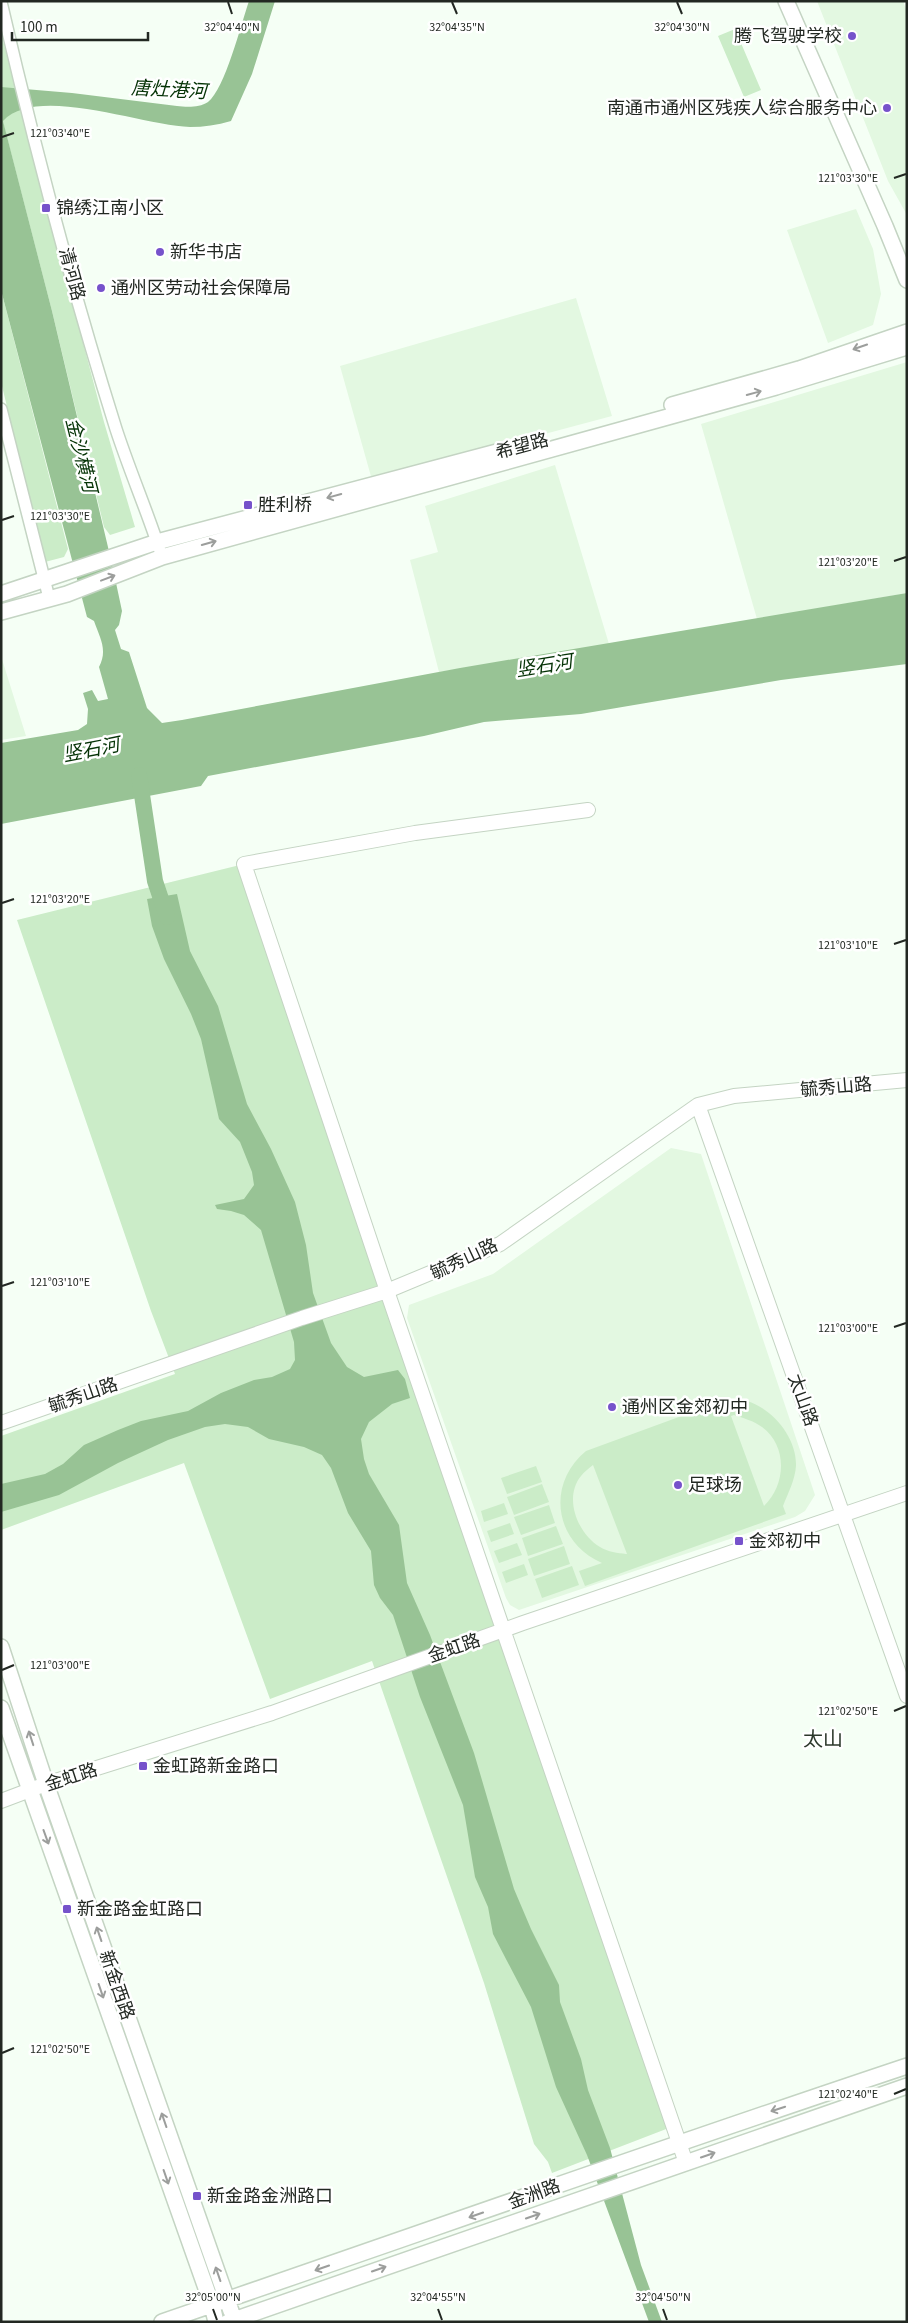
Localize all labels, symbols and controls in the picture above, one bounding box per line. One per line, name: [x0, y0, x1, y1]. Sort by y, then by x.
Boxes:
scale bar: [12, 10, 149, 42]
text: 100 m: [20, 17, 58, 38]
text: 32°04'40"N: [204, 19, 260, 36]
text: 32°04'35"N: [429, 19, 485, 36]
text: 32°04'30"N: [654, 19, 710, 36]
place label: 腾飞驾驶学校: [734, 24, 842, 49]
marker: 腾飞驾驶学校: [846, 30, 858, 42]
water label: 唐灶港河: [130, 75, 212, 106]
place label: 南通市通州区残疾人综合服务中心: [607, 96, 877, 121]
marker: 南通市通州区残疾人综合服务中心: [881, 102, 893, 114]
text: 121°03'40"E: [30, 125, 90, 142]
text: 121°03'30"E: [818, 170, 878, 187]
place label: 锦绣江南小区: [56, 196, 164, 221]
marker: 锦绣江南小区: [40, 202, 52, 214]
place label: 新华书店: [170, 240, 242, 265]
street label: 清河路: [52, 245, 91, 303]
marker: 新华书店: [154, 246, 166, 258]
place label: 通州区劳动社会保障局: [111, 276, 291, 301]
marker: 通州区劳动社会保障局: [95, 282, 107, 294]
one-way arrow: [853, 343, 869, 352]
one-way arrow: [745, 388, 761, 398]
water label: 金沙横河: [58, 415, 104, 499]
street label: 希望路: [493, 427, 551, 466]
one-way arrow: [326, 492, 342, 501]
place label: 胜利桥: [258, 493, 312, 518]
marker: 胜利桥: [242, 499, 254, 511]
text: 121°03'30"E: [30, 508, 90, 525]
one-way arrow: [201, 538, 217, 547]
text: 121°03'20"E: [818, 554, 878, 571]
one-way arrow: [100, 573, 115, 583]
water label: 竖石河: [514, 648, 578, 684]
water label: 竖石河: [61, 731, 126, 769]
text: 121°03'20"E: [30, 891, 90, 908]
text: 121°03'10"E: [818, 937, 878, 954]
street label: 毓秀山路: [799, 1072, 873, 1103]
street label: 毓秀山路: [426, 1233, 502, 1286]
text: 121°03'10"E: [30, 1274, 90, 1291]
text: 121°03'00"E: [818, 1320, 878, 1337]
street label: 太山路: [782, 1371, 824, 1430]
street label: 毓秀山路: [45, 1372, 121, 1419]
place label: 通州区金郊初中: [622, 1395, 748, 1420]
marker: 通州区金郊初中: [606, 1401, 618, 1413]
place label: 足球场: [688, 1473, 742, 1498]
marker: 足球场: [672, 1479, 684, 1491]
place label: 金郊初中: [749, 1529, 821, 1554]
marker: 金郊初中: [733, 1535, 745, 1547]
street label: 金虹路: [425, 1628, 484, 1669]
text: 121°03'00"E: [30, 1657, 90, 1674]
text: 121°02'50"E: [818, 1703, 878, 1720]
district label: 太山: [803, 1726, 843, 1754]
one-way arrow: [26, 1731, 35, 1746]
place label: 金虹路新金路口: [153, 1754, 279, 1779]
street label: 金虹路: [42, 1757, 101, 1798]
marker: 金虹路新金路口: [137, 1760, 149, 1772]
one-way arrow: [42, 1829, 51, 1845]
place label: 新金路金虹路口: [77, 1897, 203, 1922]
marker: 新金路金虹路口: [61, 1903, 73, 1915]
one-way arrow: [94, 1927, 103, 1942]
street label: 新金西路: [93, 1947, 140, 2023]
one-way arrow: [96, 1982, 106, 1998]
text: 121°02'50"E: [30, 2041, 90, 2058]
text: 121°02'40"E: [818, 2086, 878, 2103]
one-way arrow: [770, 2105, 786, 2115]
one-way arrow: [159, 2113, 168, 2128]
one-way arrow: [700, 2150, 716, 2160]
one-way arrow: [162, 2169, 171, 2184]
street label: 金洲路: [505, 2173, 564, 2215]
place label: 新金路金洲路口: [207, 2184, 333, 2209]
marker: 新金路金洲路口: [191, 2190, 203, 2202]
one-way arrow: [468, 2211, 484, 2220]
one-way arrow: [524, 2211, 540, 2220]
one-way arrow: [315, 2264, 330, 2273]
one-way arrow: [371, 2264, 387, 2274]
one-way arrow: [213, 2266, 222, 2282]
text: 32°05'00"N: [185, 2289, 241, 2306]
text: 32°04'55"N: [410, 2289, 466, 2306]
text: 32°04'50"N: [635, 2289, 691, 2306]

